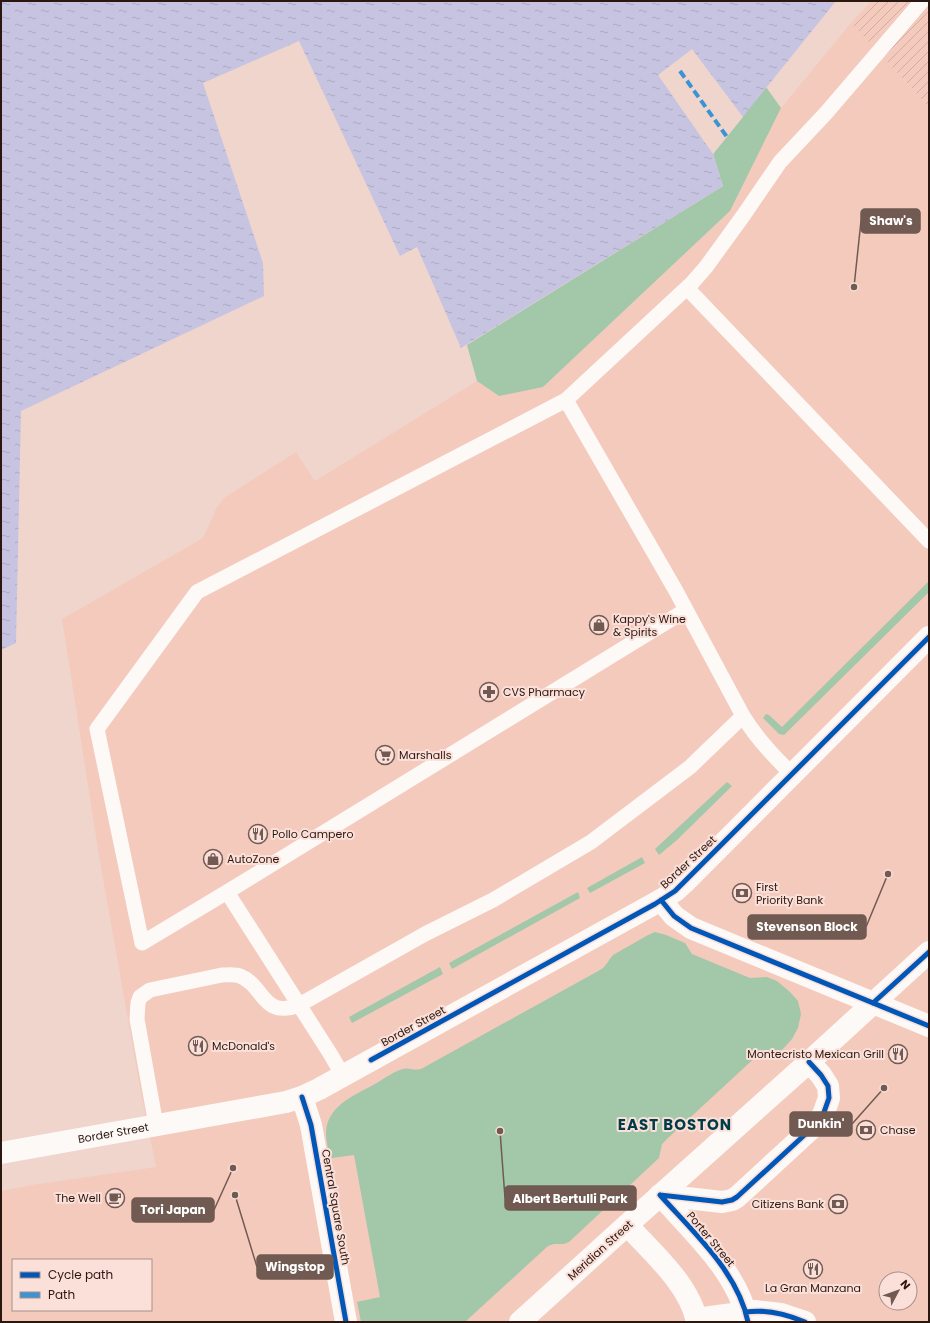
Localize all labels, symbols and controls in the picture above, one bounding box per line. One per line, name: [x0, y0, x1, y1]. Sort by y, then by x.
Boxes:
callout: Shaw's: [861, 209, 920, 233]
text: Shaw's: [869, 212, 913, 229]
place label: Kappy's Wine & Spirits: [613, 611, 686, 640]
shop icon: Kappy's Wine & Spirits: [588, 614, 610, 636]
pharmacy icon: CVS Pharmacy: [478, 681, 500, 703]
place label: CVS Pharmacy: [503, 684, 586, 700]
supermarket icon: Marshalls: [374, 744, 396, 766]
place label: Marshalls: [399, 747, 452, 763]
restaurant icon: Pollo Campero: [247, 823, 269, 845]
place label: Pollo Campero: [272, 826, 353, 842]
street label: Border Street: [656, 832, 720, 892]
shop icon: AutoZone: [202, 848, 224, 870]
place label: AutoZone: [227, 851, 280, 867]
place label: First Priority Bank: [756, 879, 823, 908]
bank icon: First Priority Bank: [731, 882, 753, 904]
callout: Stevenson Block: [748, 915, 866, 939]
text: Stevenson Block: [756, 918, 858, 935]
street label: Border Street: [378, 1002, 448, 1050]
restaurant icon: McDonald's: [187, 1035, 209, 1057]
place label: McDonald's: [212, 1038, 275, 1054]
restaurant icon: Montecristo Mexican Grill: [887, 1043, 909, 1065]
place label: Montecristo Mexican Grill: [747, 1046, 884, 1062]
callout: Dunkin': [790, 1112, 852, 1136]
district label: EAST BOSTON: [618, 1114, 732, 1135]
text: Dunkin': [798, 1115, 845, 1132]
street label: Border Street: [77, 1119, 150, 1147]
bank icon: Chase: [855, 1119, 877, 1141]
place label: Chase: [880, 1122, 916, 1138]
street label: Central Square South: [318, 1148, 354, 1266]
callout: Albert Bertulli Park: [505, 1186, 636, 1210]
cafe icon: The Well: [104, 1187, 126, 1209]
place label: The Well: [55, 1190, 101, 1206]
text: Albert Bertulli Park: [512, 1190, 628, 1207]
bank icon: Citizens Bank: [827, 1193, 849, 1215]
place label: Citizens Bank: [752, 1196, 824, 1212]
callout: Tori Japan: [132, 1198, 214, 1222]
text: Tori Japan: [140, 1201, 206, 1218]
street label: Porter Street: [683, 1208, 739, 1270]
street label: Meridian Street: [564, 1216, 636, 1284]
callout: Wingstop: [257, 1255, 333, 1279]
text: Wingstop: [265, 1258, 325, 1275]
restaurant icon: La Gran Manzana: [802, 1258, 824, 1280]
legend: [12, 1259, 152, 1311]
text: Cycle path: [48, 1266, 113, 1283]
north arrow: [878, 1271, 918, 1311]
text: N: [897, 1276, 914, 1293]
place label: La Gran Manzana: [765, 1280, 861, 1296]
text: Path: [48, 1286, 75, 1303]

